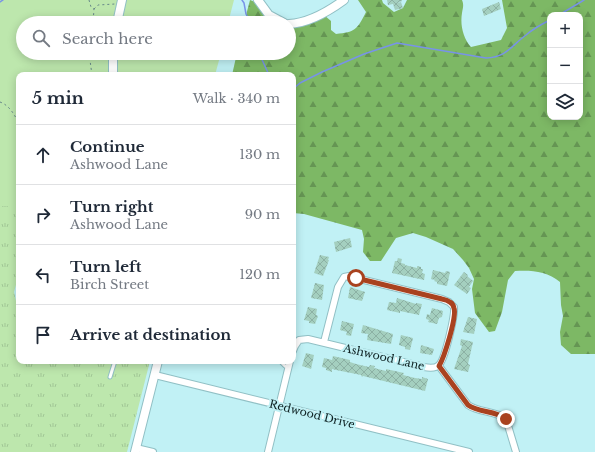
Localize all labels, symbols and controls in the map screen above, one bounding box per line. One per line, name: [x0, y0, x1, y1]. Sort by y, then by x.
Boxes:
map controls: [547, 12, 583, 120]
button: +: [547, 12, 583, 48]
search box: [16, 16, 296, 60]
icon: search: [30, 27, 52, 49]
text: Search here: [62, 29, 153, 48]
button: −: [547, 48, 583, 84]
button: layers: [547, 84, 583, 120]
text: 5 min: [32, 88, 84, 109]
text: Walk · 340 m: [193, 90, 280, 107]
text: Continue: [70, 137, 145, 156]
icon: ahead: [32, 144, 54, 166]
text: 130 m: [239, 146, 280, 163]
text: Ashwood Lane: [70, 156, 168, 173]
text: Turn right: [70, 197, 153, 216]
icon: right: [32, 204, 54, 226]
text: 90 m: [245, 206, 280, 223]
text: Ashwood Lane: [70, 216, 168, 233]
text: Turn left: [70, 257, 141, 276]
icon: left: [32, 264, 54, 286]
text: 120 m: [239, 266, 280, 283]
route start: [347, 269, 365, 287]
text: Birch Street: [70, 276, 149, 293]
icon: arrive: [32, 324, 54, 346]
text: Arrive at destination: [70, 325, 231, 344]
street label: Ashwood Lane: [341, 341, 426, 373]
street label: Redwood Drive: [268, 397, 356, 431]
route end: [497, 410, 515, 428]

